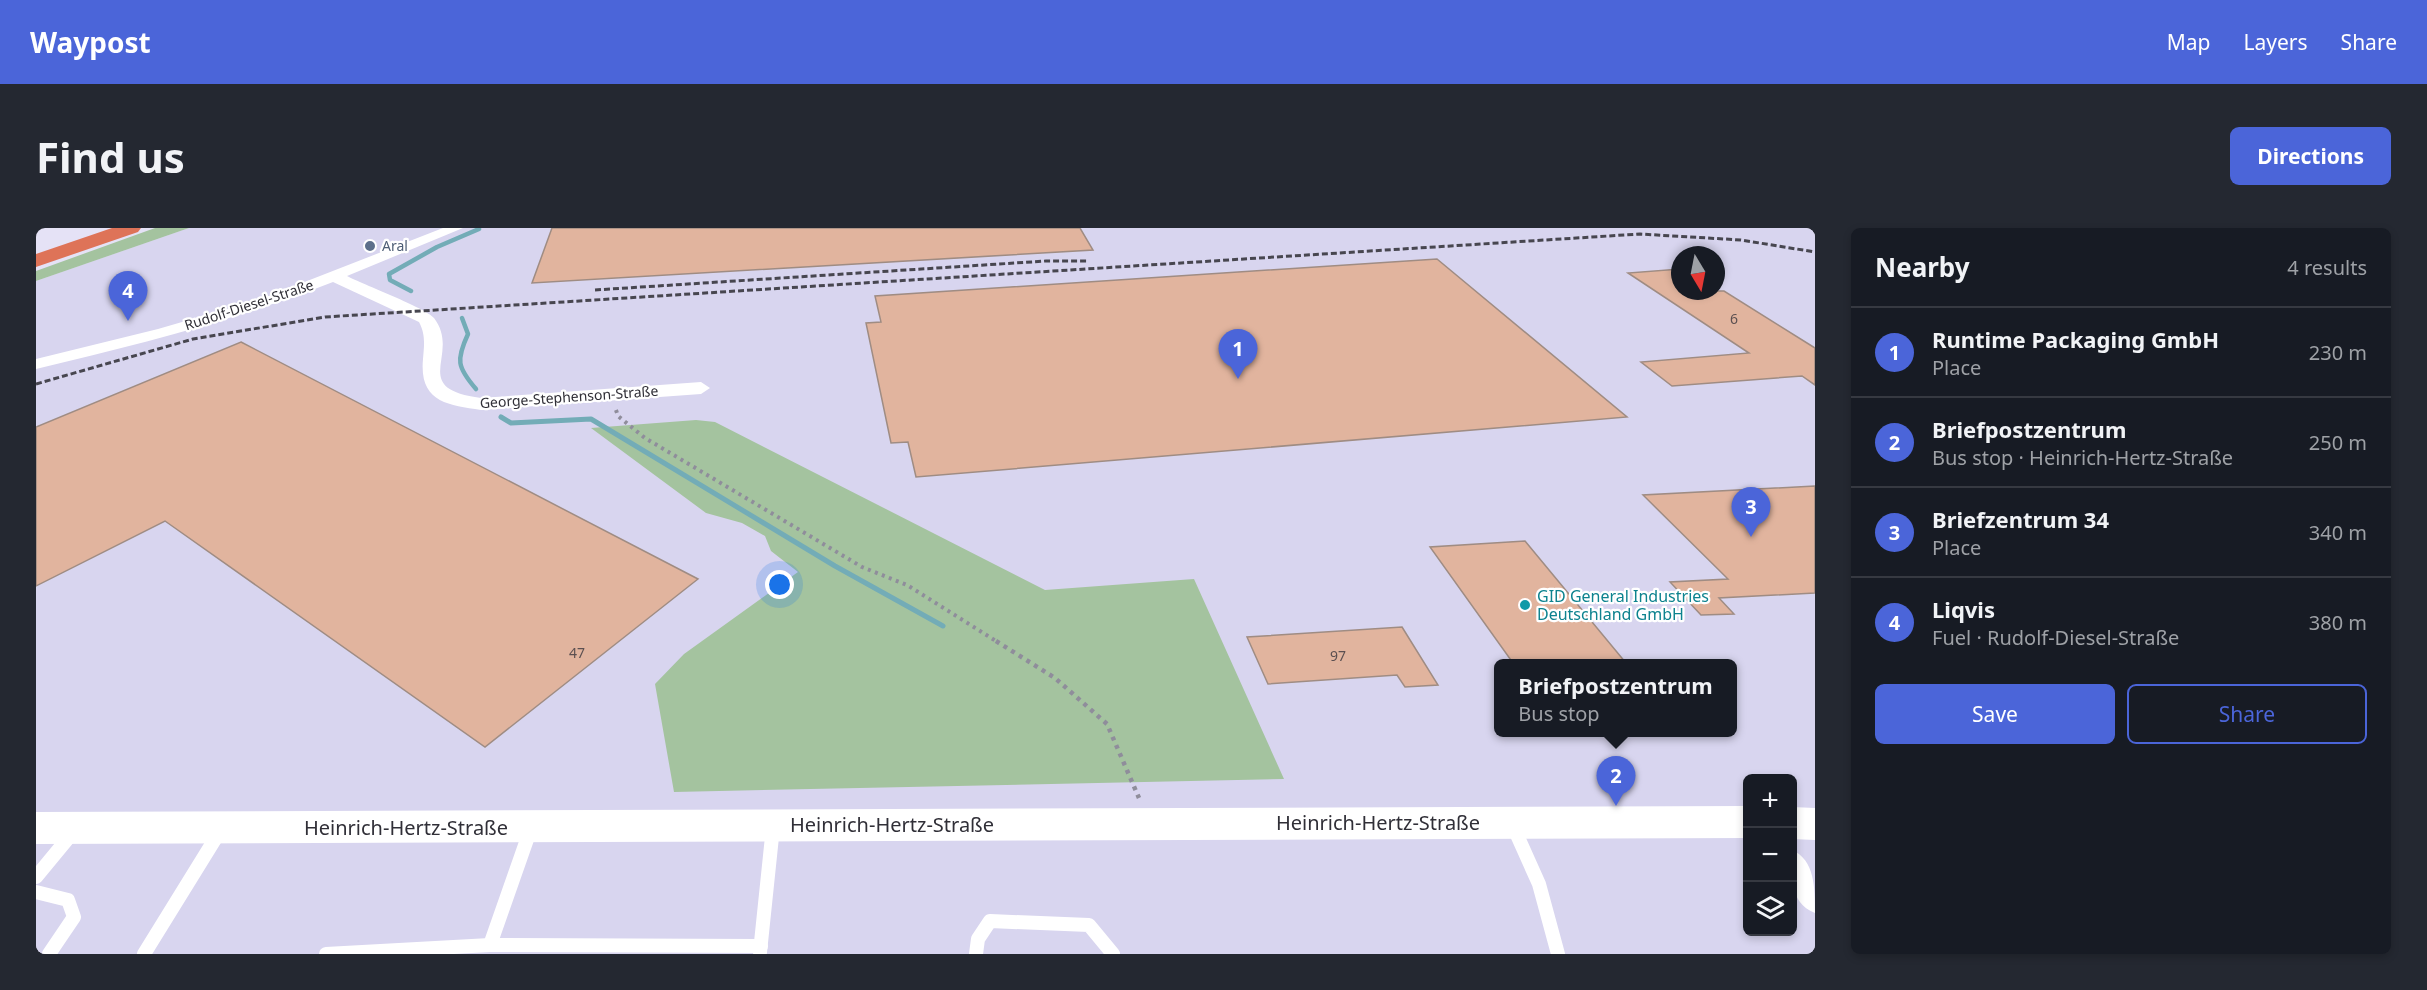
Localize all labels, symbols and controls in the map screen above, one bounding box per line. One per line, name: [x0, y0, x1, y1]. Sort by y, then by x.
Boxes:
text: Waypost: [30, 23, 151, 61]
text: Map: [2167, 28, 2211, 56]
text: Layers: [2244, 28, 2308, 56]
text: Share: [2341, 28, 2397, 56]
button: Directions: [2230, 127, 2391, 185]
text: Find us: [36, 128, 185, 185]
place label: Aral: [382, 236, 408, 255]
marker: Aral: [363, 239, 377, 253]
north arrow: [1671, 246, 1725, 300]
text: Nearby: [1875, 249, 1970, 285]
text: 4 results: [2287, 254, 2367, 281]
pin: 4: [108, 272, 148, 321]
street label: Rudolf-Diesel-Straße: [182, 275, 316, 334]
house number: 6: [1730, 309, 1738, 328]
text: Runtime Packaging GmbH: [1932, 324, 2219, 354]
pin: 1: [1218, 330, 1258, 379]
text: 1: [1889, 339, 1900, 366]
text: 230 m: [2309, 339, 2367, 366]
text: Place: [1932, 354, 1981, 381]
street label: George-Stephenson-Straße: [479, 381, 659, 412]
text: Briefpostzentrum: [1932, 414, 2126, 444]
text: 2: [1889, 429, 1900, 456]
text: 250 m: [2309, 429, 2367, 456]
text: Bus stop · Heinrich-Hertz-Straße: [1932, 444, 2233, 471]
pin: 3: [1732, 488, 1770, 537]
text: Briefzentrum 34: [1932, 504, 2109, 534]
text: 3: [1889, 519, 1900, 546]
text: 340 m: [2309, 519, 2367, 546]
text: Place: [1932, 534, 1981, 561]
your location: [765, 570, 794, 599]
place label: GID General Industries Deutschland GmbH: [1537, 585, 1709, 625]
text: Liqvis: [1932, 594, 1995, 624]
marker: GID General Industries Deutschland GmbH: [1518, 598, 1532, 612]
text: 4: [1889, 609, 1900, 636]
text: 380 m: [2309, 609, 2367, 636]
text: Fuel · Rudolf-Diesel-Straße: [1932, 624, 2179, 651]
house number: 47: [569, 643, 585, 662]
house number: 97: [1330, 646, 1346, 665]
popup: [1494, 659, 1737, 737]
text: Briefpostzentrum: [1518, 670, 1713, 700]
button: Save: [1875, 684, 2115, 744]
button: Share: [2127, 684, 2367, 744]
text: Bus stop: [1518, 700, 1600, 727]
pin: 2: [1596, 756, 1636, 806]
map controls: [1743, 774, 1797, 936]
button: +: [1743, 774, 1797, 828]
street label: Heinrich-Hertz-Straße: [1276, 809, 1480, 836]
street label: Heinrich-Hertz-Straße: [790, 811, 994, 838]
street label: Heinrich-Hertz-Straße: [304, 814, 508, 841]
button: −: [1743, 828, 1797, 882]
button: layers: [1743, 882, 1797, 936]

